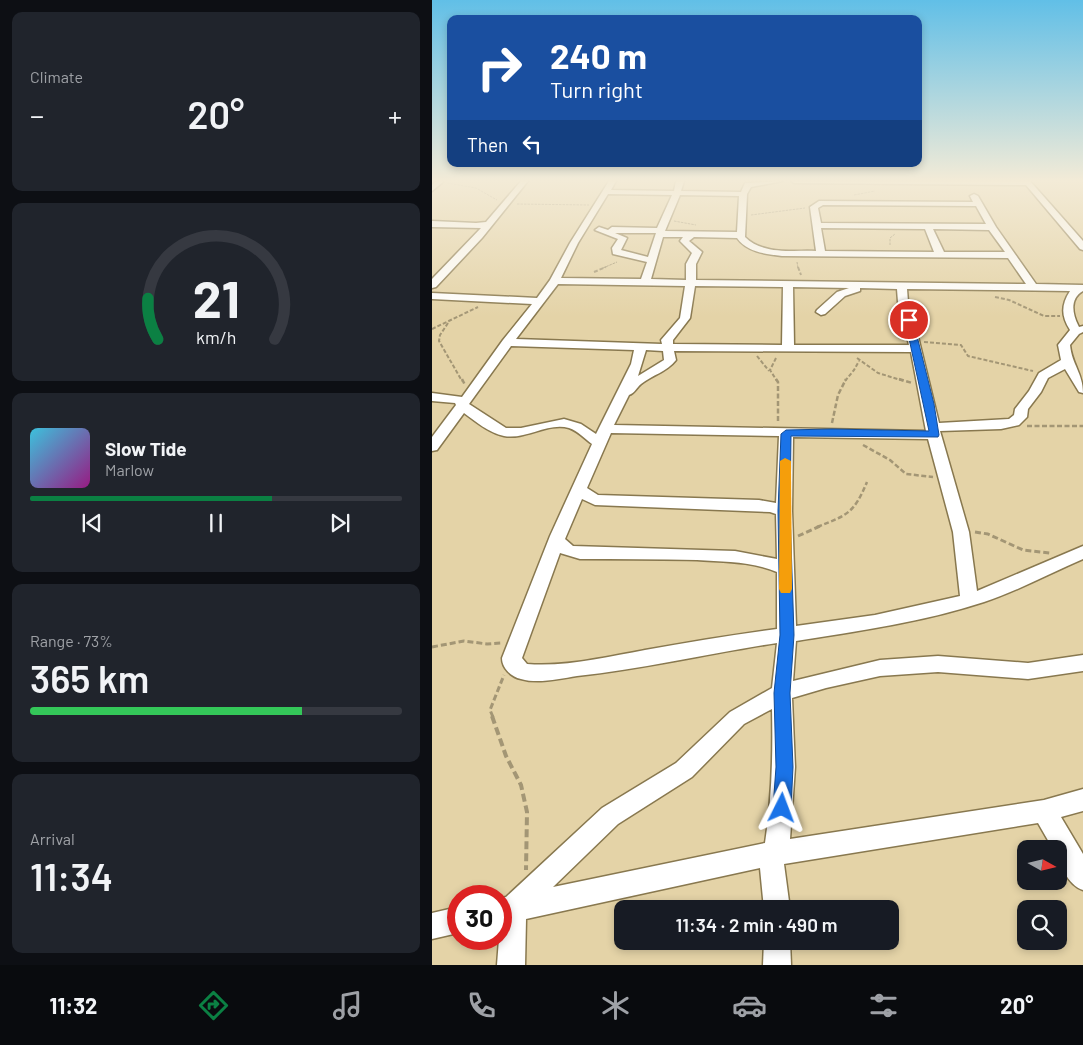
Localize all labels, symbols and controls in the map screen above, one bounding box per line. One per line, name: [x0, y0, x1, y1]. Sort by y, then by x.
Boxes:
text: 240 m: [550, 34, 647, 76]
icon: right: [467, 35, 532, 100]
text: Climate: [30, 67, 83, 86]
text: Turn right: [550, 76, 643, 102]
text: 20°: [188, 91, 244, 137]
text: −: [30, 98, 44, 132]
text: +: [388, 98, 402, 132]
icon: left: [518, 130, 546, 158]
text: Then: [467, 133, 508, 156]
text: 21: [192, 266, 240, 328]
pin: [888, 299, 930, 341]
icon: arrive: [895, 306, 923, 334]
text: km/h: [196, 326, 236, 348]
text: Slow Tide: [105, 437, 187, 460]
text: Marlow: [105, 460, 154, 479]
icon: previous: [78, 509, 106, 537]
icon: pause: [202, 509, 230, 537]
icon: next: [326, 509, 354, 537]
text: Range · 73%: [30, 631, 113, 650]
text: 365 km: [30, 655, 149, 701]
position arrow: [755, 781, 807, 833]
text: Arrival: [30, 829, 75, 848]
north arrow: [1017, 840, 1067, 890]
map controls: [1017, 840, 1067, 950]
text: 11:34: [30, 853, 113, 899]
speed limit sign: 30: [447, 885, 512, 950]
button: search: [1017, 900, 1067, 950]
text: 11:34 · 2 min · 490 m: [676, 913, 837, 936]
icon: directions: [196, 988, 231, 1023]
icon: music: [330, 988, 365, 1023]
icon: phone: [464, 988, 499, 1023]
icon: climate: [598, 988, 633, 1023]
icon: car: [732, 988, 767, 1023]
icon: filters: [866, 988, 901, 1023]
text: 11:32: [49, 992, 97, 1018]
text: 20°: [1000, 992, 1033, 1018]

